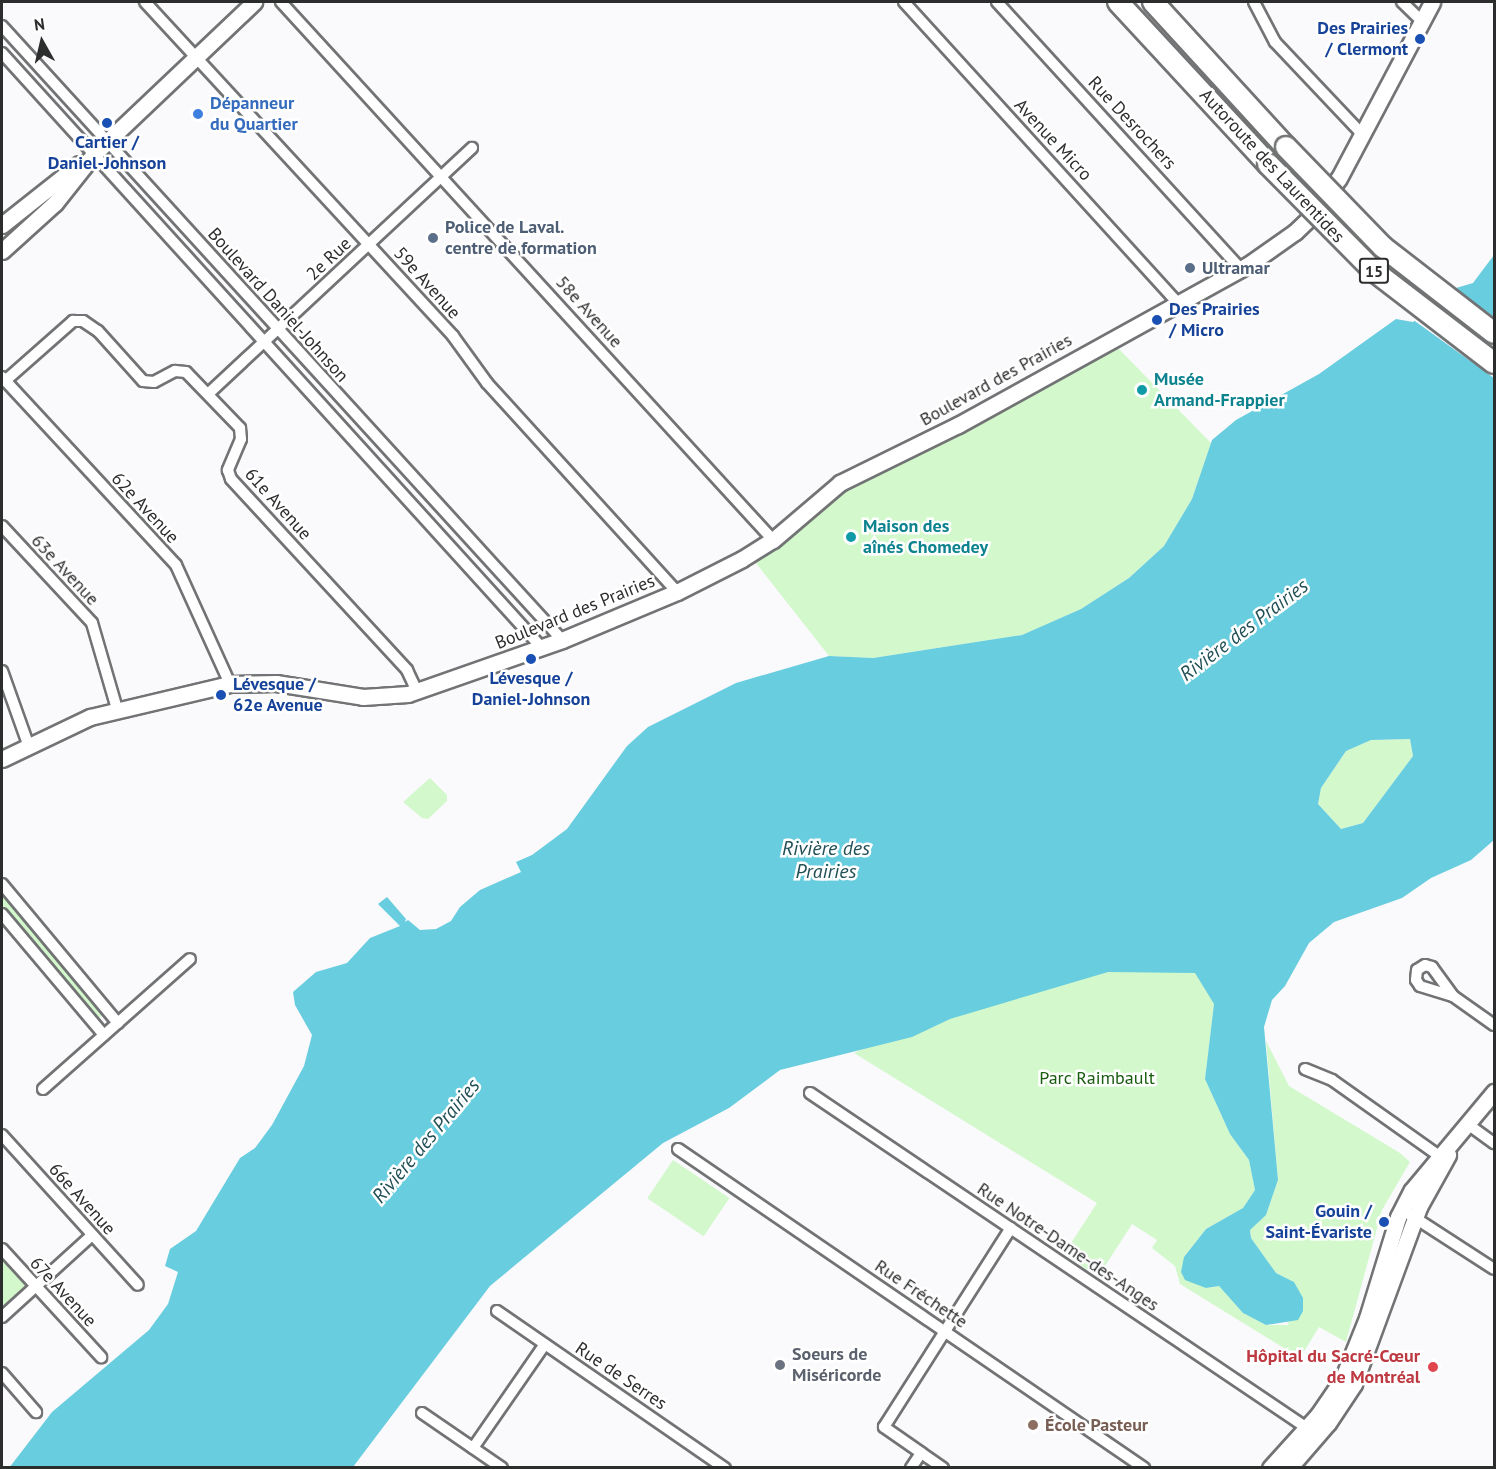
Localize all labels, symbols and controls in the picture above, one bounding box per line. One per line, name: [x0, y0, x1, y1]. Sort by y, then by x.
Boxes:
north arrow: [12, 12, 72, 72]
text: N: [33, 14, 46, 35]
place label: Des Prairies / Clermont: [1317, 18, 1408, 60]
marker: Des Prairies / Clermont: [1413, 32, 1427, 46]
street label: Rue Desrochers: [1083, 72, 1181, 174]
street label: Autoroute des Laurentides: [1195, 85, 1349, 247]
place label: Dépanneur du Quartier: [210, 93, 298, 136]
street label: Avenue Micro: [1010, 95, 1096, 185]
marker: Dépanneur du Quartier: [191, 107, 205, 121]
marker: Cartier / Daniel-Johnson: [100, 116, 114, 130]
place label: Cartier / Daniel-Johnson: [48, 132, 166, 174]
place label: Police de Laval. centre de formation: [445, 217, 597, 260]
street label: Boulevard Daniel-Johnson: [203, 223, 353, 387]
marker: Police de Laval. centre de formation: [426, 231, 440, 245]
street label: 2e Rue: [302, 233, 356, 285]
street label: 59e Avenue: [389, 242, 465, 324]
place label: Ultramar: [1202, 257, 1270, 279]
road number: 15: [1358, 258, 1390, 284]
marker: Ultramar: [1183, 261, 1197, 275]
street label: 58e Avenue: [551, 271, 627, 353]
place label: Des Prairies / Micro: [1169, 299, 1260, 342]
marker: Des Prairies / Micro: [1150, 313, 1164, 327]
street label: Boulevard des Prairies: [916, 329, 1076, 431]
place label: Musée Armand-Frappier: [1154, 369, 1285, 412]
marker: Musée Armand-Frappier: [1135, 383, 1149, 397]
street label: 61e Avenue: [240, 463, 316, 545]
street label: 62e Avenue: [106, 468, 184, 548]
place label: Maison des aînés Chomedey: [863, 516, 988, 558]
street label: 63e Avenue: [26, 530, 104, 610]
marker: Maison des aînés Chomedey: [844, 530, 858, 544]
street label: Boulevard des Prairies: [492, 570, 658, 654]
water label: Rivière des Prairies: [1175, 574, 1313, 686]
marker: Lévesque / Daniel-Johnson: [524, 652, 538, 666]
place label: Lévesque / Daniel-Johnson: [472, 668, 590, 710]
place label: Lévesque / 62e Avenue: [233, 674, 323, 716]
marker: Lévesque / 62e Avenue: [214, 688, 228, 702]
water label: Rivière des Prairies: [782, 836, 870, 883]
park label: Parc Raimbault: [1039, 1067, 1155, 1089]
water label: Rivière des Prairies: [367, 1074, 485, 1208]
street label: 66e Avenue: [44, 1158, 120, 1240]
street label: Rue Notre-Dame-des-Anges: [973, 1178, 1163, 1316]
place label: Gouin / Saint-Évariste: [1265, 1201, 1372, 1244]
marker: Gouin / Saint-Évariste: [1377, 1215, 1391, 1229]
street label: 67e Avenue: [25, 1252, 101, 1332]
street label: Rue Fréchette: [871, 1255, 971, 1333]
street label: Rue de Serres: [571, 1338, 671, 1414]
place label: Soeurs de Miséricorde: [792, 1344, 881, 1386]
place label: Hôpital du Sacré-Cœur de Montréal: [1246, 1346, 1420, 1388]
marker: Soeurs de Miséricorde: [773, 1358, 787, 1372]
marker: Hôpital du Sacré-Cœur de Montréal: [1424, 1358, 1442, 1376]
place label: École Pasteur: [1045, 1414, 1148, 1436]
marker: École Pasteur: [1026, 1418, 1040, 1432]

